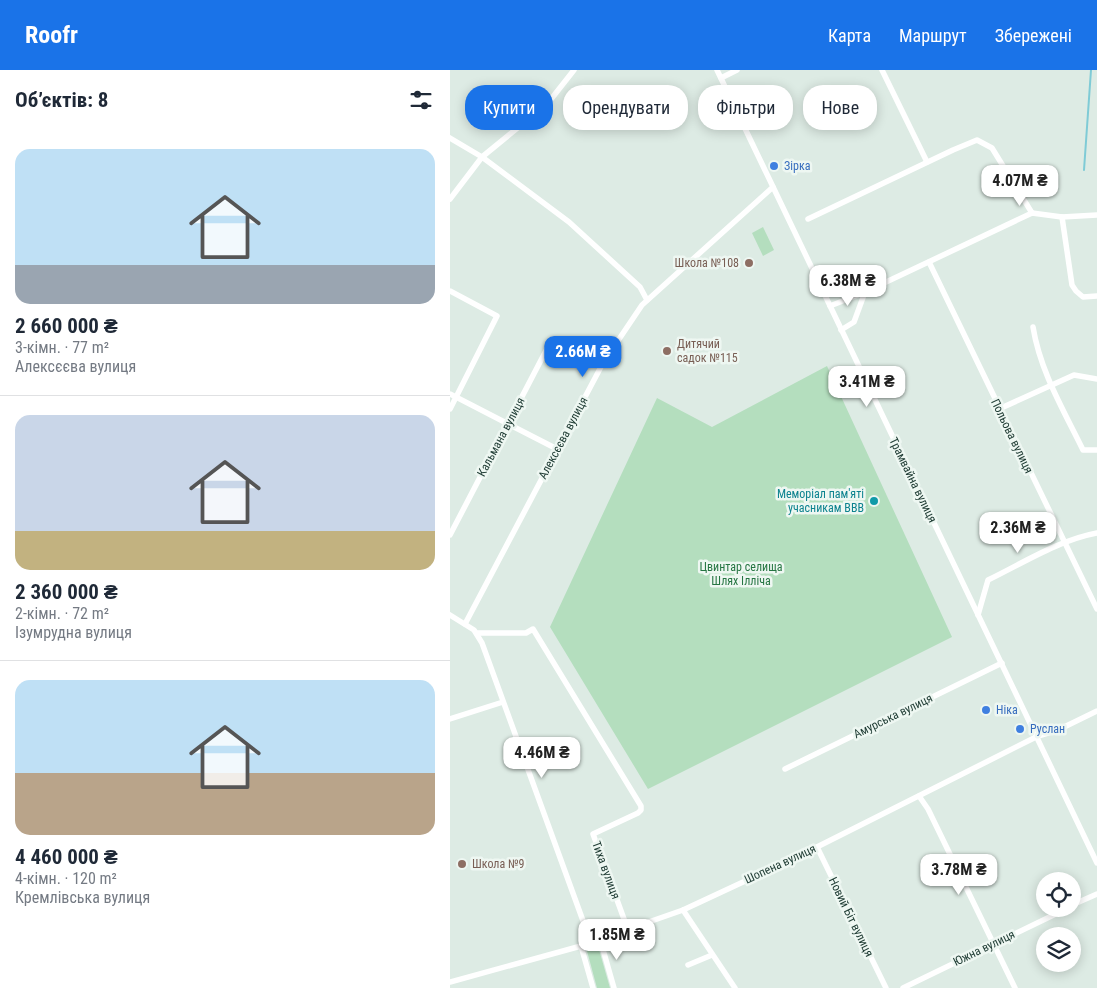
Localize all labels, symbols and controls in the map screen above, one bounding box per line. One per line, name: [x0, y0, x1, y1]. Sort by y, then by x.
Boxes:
text: Roofr: [25, 21, 78, 49]
text: Карта: [828, 25, 871, 46]
text: Маршрут: [899, 25, 967, 46]
text: Збережені: [995, 25, 1072, 46]
chip: Купити: [465, 85, 553, 130]
chip: Орендувати: [563, 85, 688, 130]
chip: Фільтри: [698, 85, 793, 130]
chip: Нове: [803, 85, 877, 130]
icon: filters: [407, 86, 435, 114]
text: Об’єктів: 8: [15, 88, 108, 112]
place label: Зірка: [784, 159, 811, 173]
marker: Зірка: [768, 160, 780, 172]
pin: 4.07M ₴: [974, 164, 1066, 207]
text: 4.07M ₴: [992, 171, 1048, 190]
icon: home: [180, 182, 270, 272]
place label: Школа №108: [675, 256, 739, 270]
marker: Школа №108: [743, 257, 755, 269]
pin: 6.38M ₴: [802, 264, 894, 307]
text: 6.38M ₴: [820, 271, 876, 290]
text: 2 660 000 ₴: [15, 314, 118, 338]
pin: 2.66M ₴: [537, 336, 629, 378]
place label: Дитячий садок №115: [677, 337, 738, 365]
text: 3-кімн. · 77 m²: [15, 338, 109, 357]
text: 2.66M ₴: [555, 342, 611, 361]
marker: Дитячий садок №115: [661, 345, 673, 357]
text: Алексєєва вулиця: [15, 357, 136, 376]
pin: 3.41M ₴: [821, 366, 913, 408]
text: 3.41M ₴: [839, 372, 895, 391]
street label: Кальмана вулиця: [474, 395, 528, 479]
street label: Алексєєва вулиця: [535, 395, 591, 481]
street label: Польова вулиця: [988, 397, 1036, 475]
street label: Трамвайна вулиця: [886, 435, 940, 525]
icon: home: [180, 447, 270, 537]
place label: Меморіал пам'яті учасникам ВВВ: [777, 487, 864, 515]
marker: Меморіал пам'яті учасникам ВВВ: [868, 495, 880, 507]
pin: 2.36M ₴: [972, 512, 1064, 554]
text: 2.36M ₴: [990, 518, 1046, 537]
park label: Цвинтар селища Шлях Ілліча: [699, 560, 783, 588]
text: 2 360 000 ₴: [15, 580, 118, 604]
text: 2-кімн. · 72 m²: [15, 604, 109, 623]
text: Ізумрудна вулиця: [15, 623, 132, 642]
street label: Амурська вулиця: [851, 691, 935, 741]
place label: Ніка: [996, 703, 1018, 717]
marker: Ніка: [980, 704, 992, 716]
icon: home: [180, 712, 270, 802]
place label: Руслан: [1030, 722, 1065, 736]
marker: Руслан: [1014, 723, 1026, 735]
pin: 4.46M ₴: [496, 736, 588, 779]
text: 4.46M ₴: [514, 743, 570, 762]
street label: Тиха вулиця: [589, 839, 623, 901]
street label: Шопена вулиця: [742, 841, 818, 887]
text: 4 460 000 ₴: [15, 845, 118, 869]
pin: 3.78M ₴: [913, 854, 1005, 896]
place label: Школа №9: [472, 857, 525, 871]
marker: Школа №9: [456, 858, 468, 870]
text: 3.78M ₴: [931, 860, 987, 879]
text: 4-кімн. · 120 m²: [15, 869, 117, 888]
map controls: [1036, 872, 1081, 972]
button: locate: [1036, 872, 1081, 917]
street label: Новий Біт вулиця: [826, 875, 876, 959]
text: Кремлівська вулиця: [15, 888, 150, 907]
pin: 1.85M ₴: [571, 918, 663, 961]
text: 1.85M ₴: [589, 925, 645, 944]
street label: Южна вулиця: [951, 927, 1017, 969]
button: layers: [1036, 927, 1081, 972]

